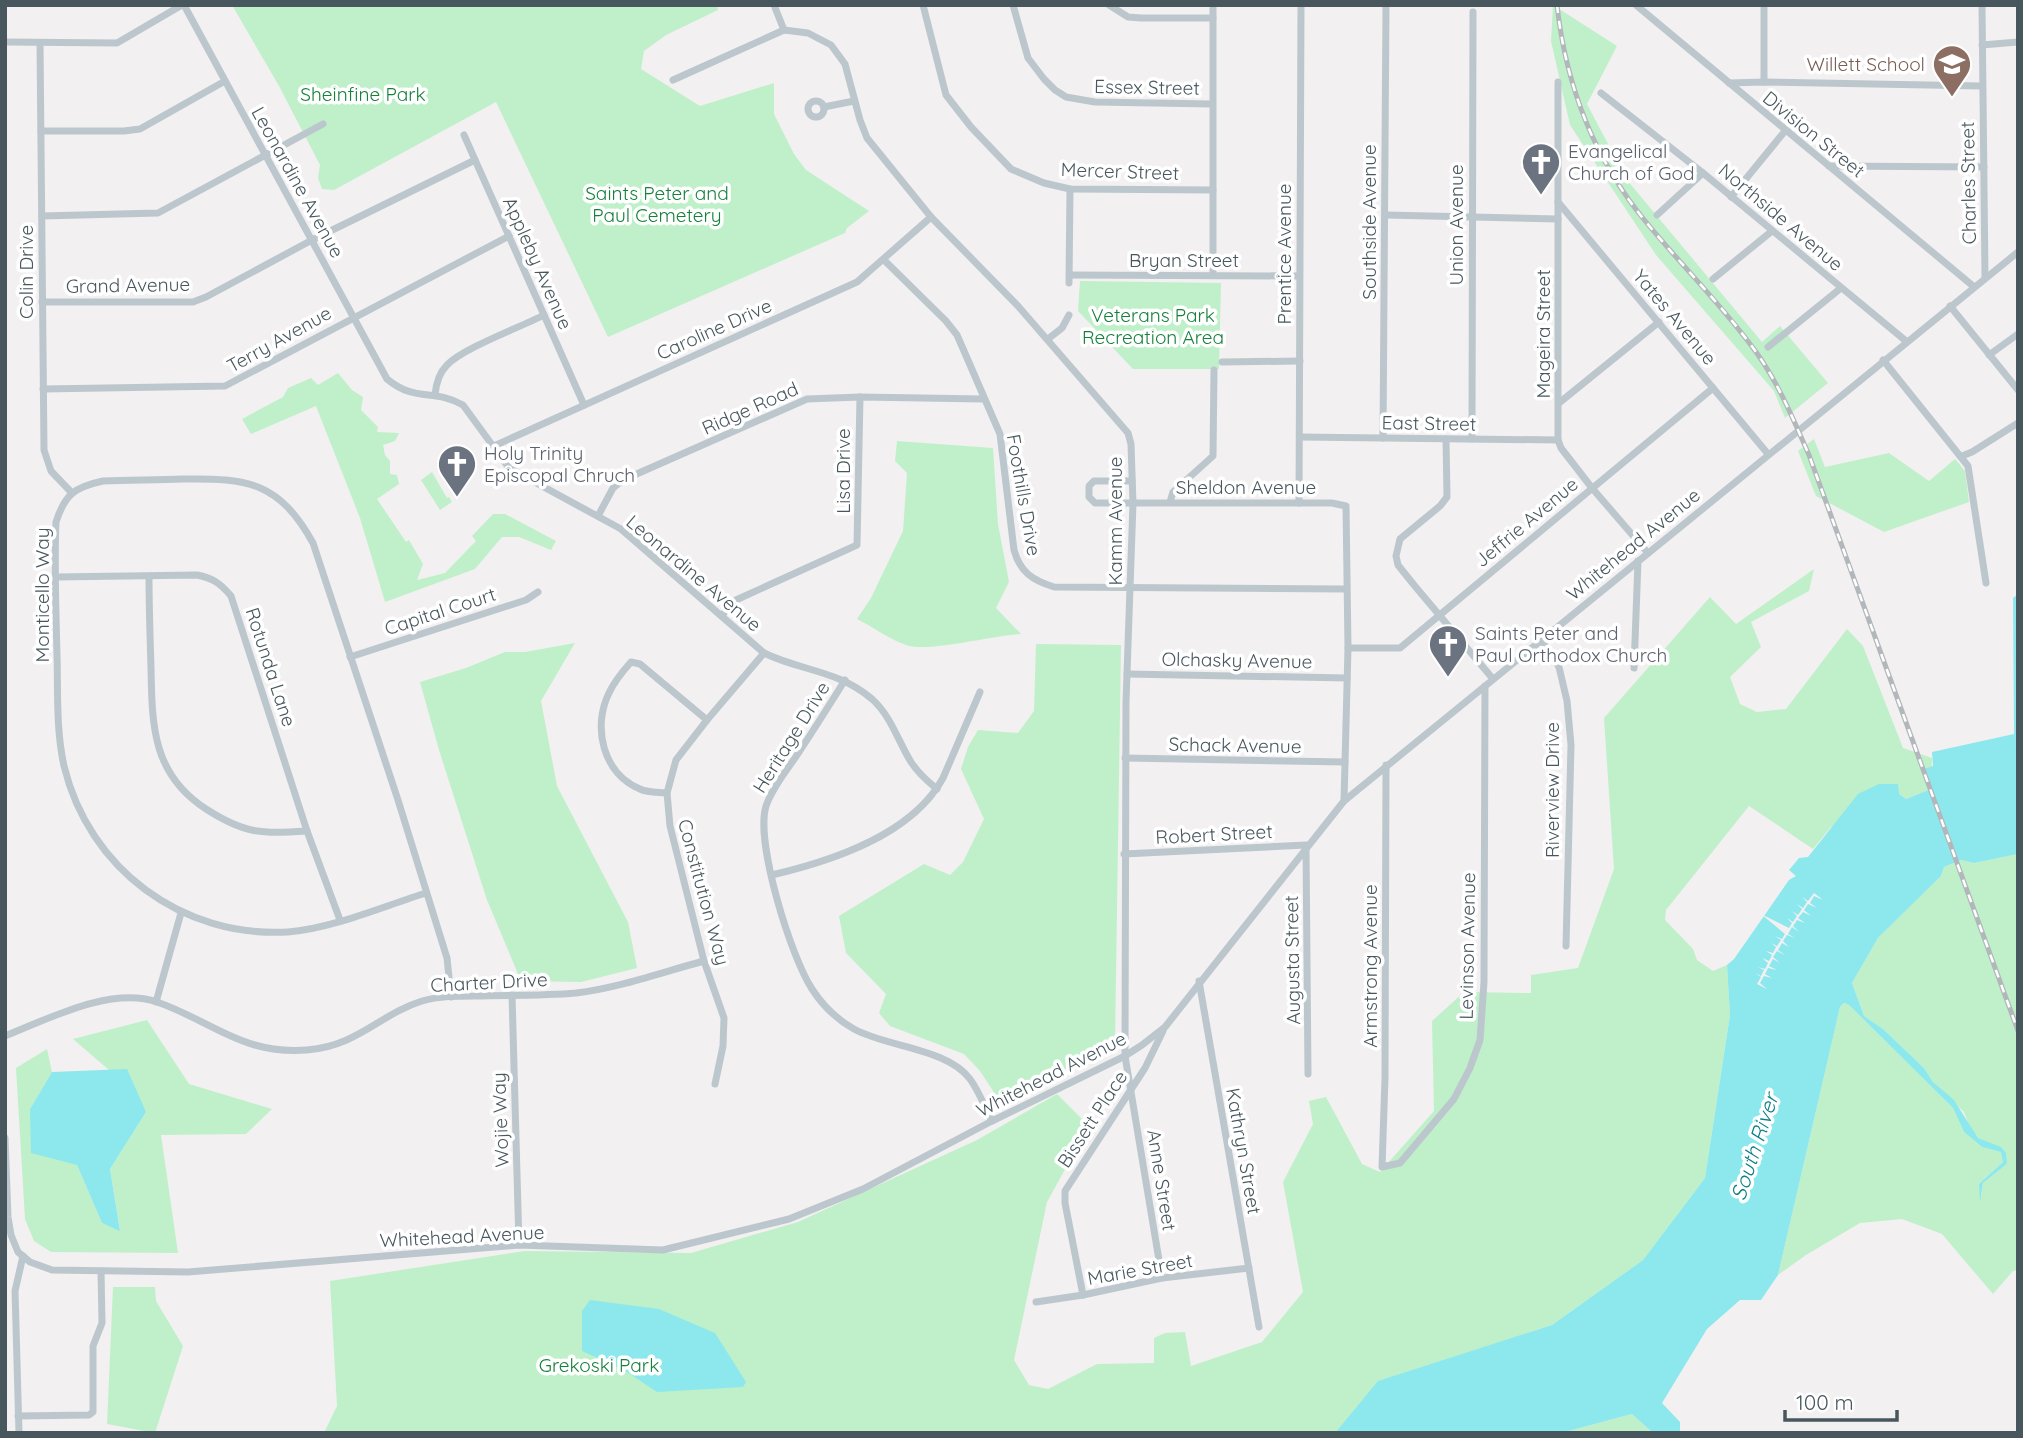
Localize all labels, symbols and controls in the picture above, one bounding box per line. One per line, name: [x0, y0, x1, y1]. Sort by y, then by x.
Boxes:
school or university icon: Willett School: [1931, 43, 1973, 98]
place label: Willett School: [1807, 52, 1925, 76]
street label: Essex Street: [1094, 74, 1200, 100]
park label: Sheinfine Park: [300, 82, 426, 106]
street label: Division Street: [1758, 86, 1870, 182]
street label: Leonardine Avenue: [246, 102, 350, 262]
street label: Charles Street: [1955, 121, 1981, 245]
place label: Evangelical Church of God: [1568, 139, 1694, 185]
church icon: Evangelical Church of God: [1520, 141, 1562, 196]
street label: Southside Avenue: [1357, 144, 1381, 300]
street label: Mercer Street: [1060, 157, 1180, 185]
street label: Northside Avenue: [1714, 158, 1848, 276]
street label: Union Avenue: [1444, 164, 1468, 286]
park label: Saints Peter and Paul Cemetery: [585, 181, 729, 227]
street label: Prentice Avenue: [1272, 183, 1296, 325]
street label: Appleby Avenue: [498, 193, 578, 333]
street label: Colin Drive: [14, 225, 38, 319]
street label: Bryan Street: [1129, 248, 1239, 272]
street label: Yates Avenue: [1628, 264, 1722, 370]
street label: Mageira Street: [1531, 269, 1555, 399]
street label: Grand Avenue: [66, 272, 190, 298]
street label: Caroline Drive: [653, 293, 775, 365]
street label: Terry Avenue: [223, 300, 335, 378]
park label: Veterans Park Recreation Area: [1082, 303, 1224, 349]
street label: Ridge Road: [698, 376, 802, 440]
street label: East Street: [1381, 410, 1477, 436]
street label: Lisa Drive: [831, 428, 855, 514]
street label: Foothills Drive: [1001, 432, 1047, 558]
place label: Holy Trinity Episcopal Chruch: [484, 441, 635, 487]
church icon: Holy Trinity Episcopal Chruch: [436, 443, 478, 498]
street label: Kamm Avenue: [1103, 456, 1127, 586]
street label: Jeffrie Avenue: [1469, 472, 1583, 572]
street label: Sheldon Avenue: [1176, 475, 1316, 499]
street label: Whitehead Avenue: [1561, 483, 1705, 605]
street label: Leonardine Avenue: [621, 509, 767, 637]
street label: Monticello Way: [30, 528, 54, 662]
street label: Capital Court: [381, 582, 499, 640]
street label: Rotunda Lane: [240, 604, 302, 730]
place label: Saints Peter and Paul Orthodox Church: [1475, 621, 1667, 667]
church icon: Saints Peter and Paul Orthodox Church: [1427, 623, 1469, 678]
street label: Olchasky Avenue: [1161, 647, 1313, 673]
street label: Heritage Drive: [747, 677, 835, 797]
street label: Riverview Drive: [1540, 722, 1564, 858]
street label: Schack Avenue: [1168, 732, 1302, 758]
street label: Constitution Way: [673, 816, 735, 968]
street label: Robert Street: [1155, 819, 1273, 849]
street label: Levinson Avenue: [1454, 872, 1480, 1020]
street label: Armstrong Avenue: [1358, 884, 1382, 1048]
street label: Augusta Street: [1279, 895, 1305, 1025]
street label: Charter Drive: [430, 967, 548, 997]
street label: Whitehead Avenue: [972, 1026, 1130, 1122]
street label: Bissett Place: [1052, 1066, 1132, 1172]
street label: Wojie Way: [486, 1072, 514, 1168]
street label: Kathryn Street: [1221, 1086, 1267, 1216]
water label: South River: [1725, 1087, 1784, 1203]
street label: Anne Street: [1142, 1128, 1182, 1232]
street label: Whitehead Avenue: [379, 1220, 545, 1252]
street label: Marie Street: [1085, 1248, 1195, 1290]
park label: Grekoski Park: [539, 1353, 659, 1377]
scale bar: [1785, 1378, 1897, 1422]
text: 100 m: [1796, 1389, 1854, 1415]

